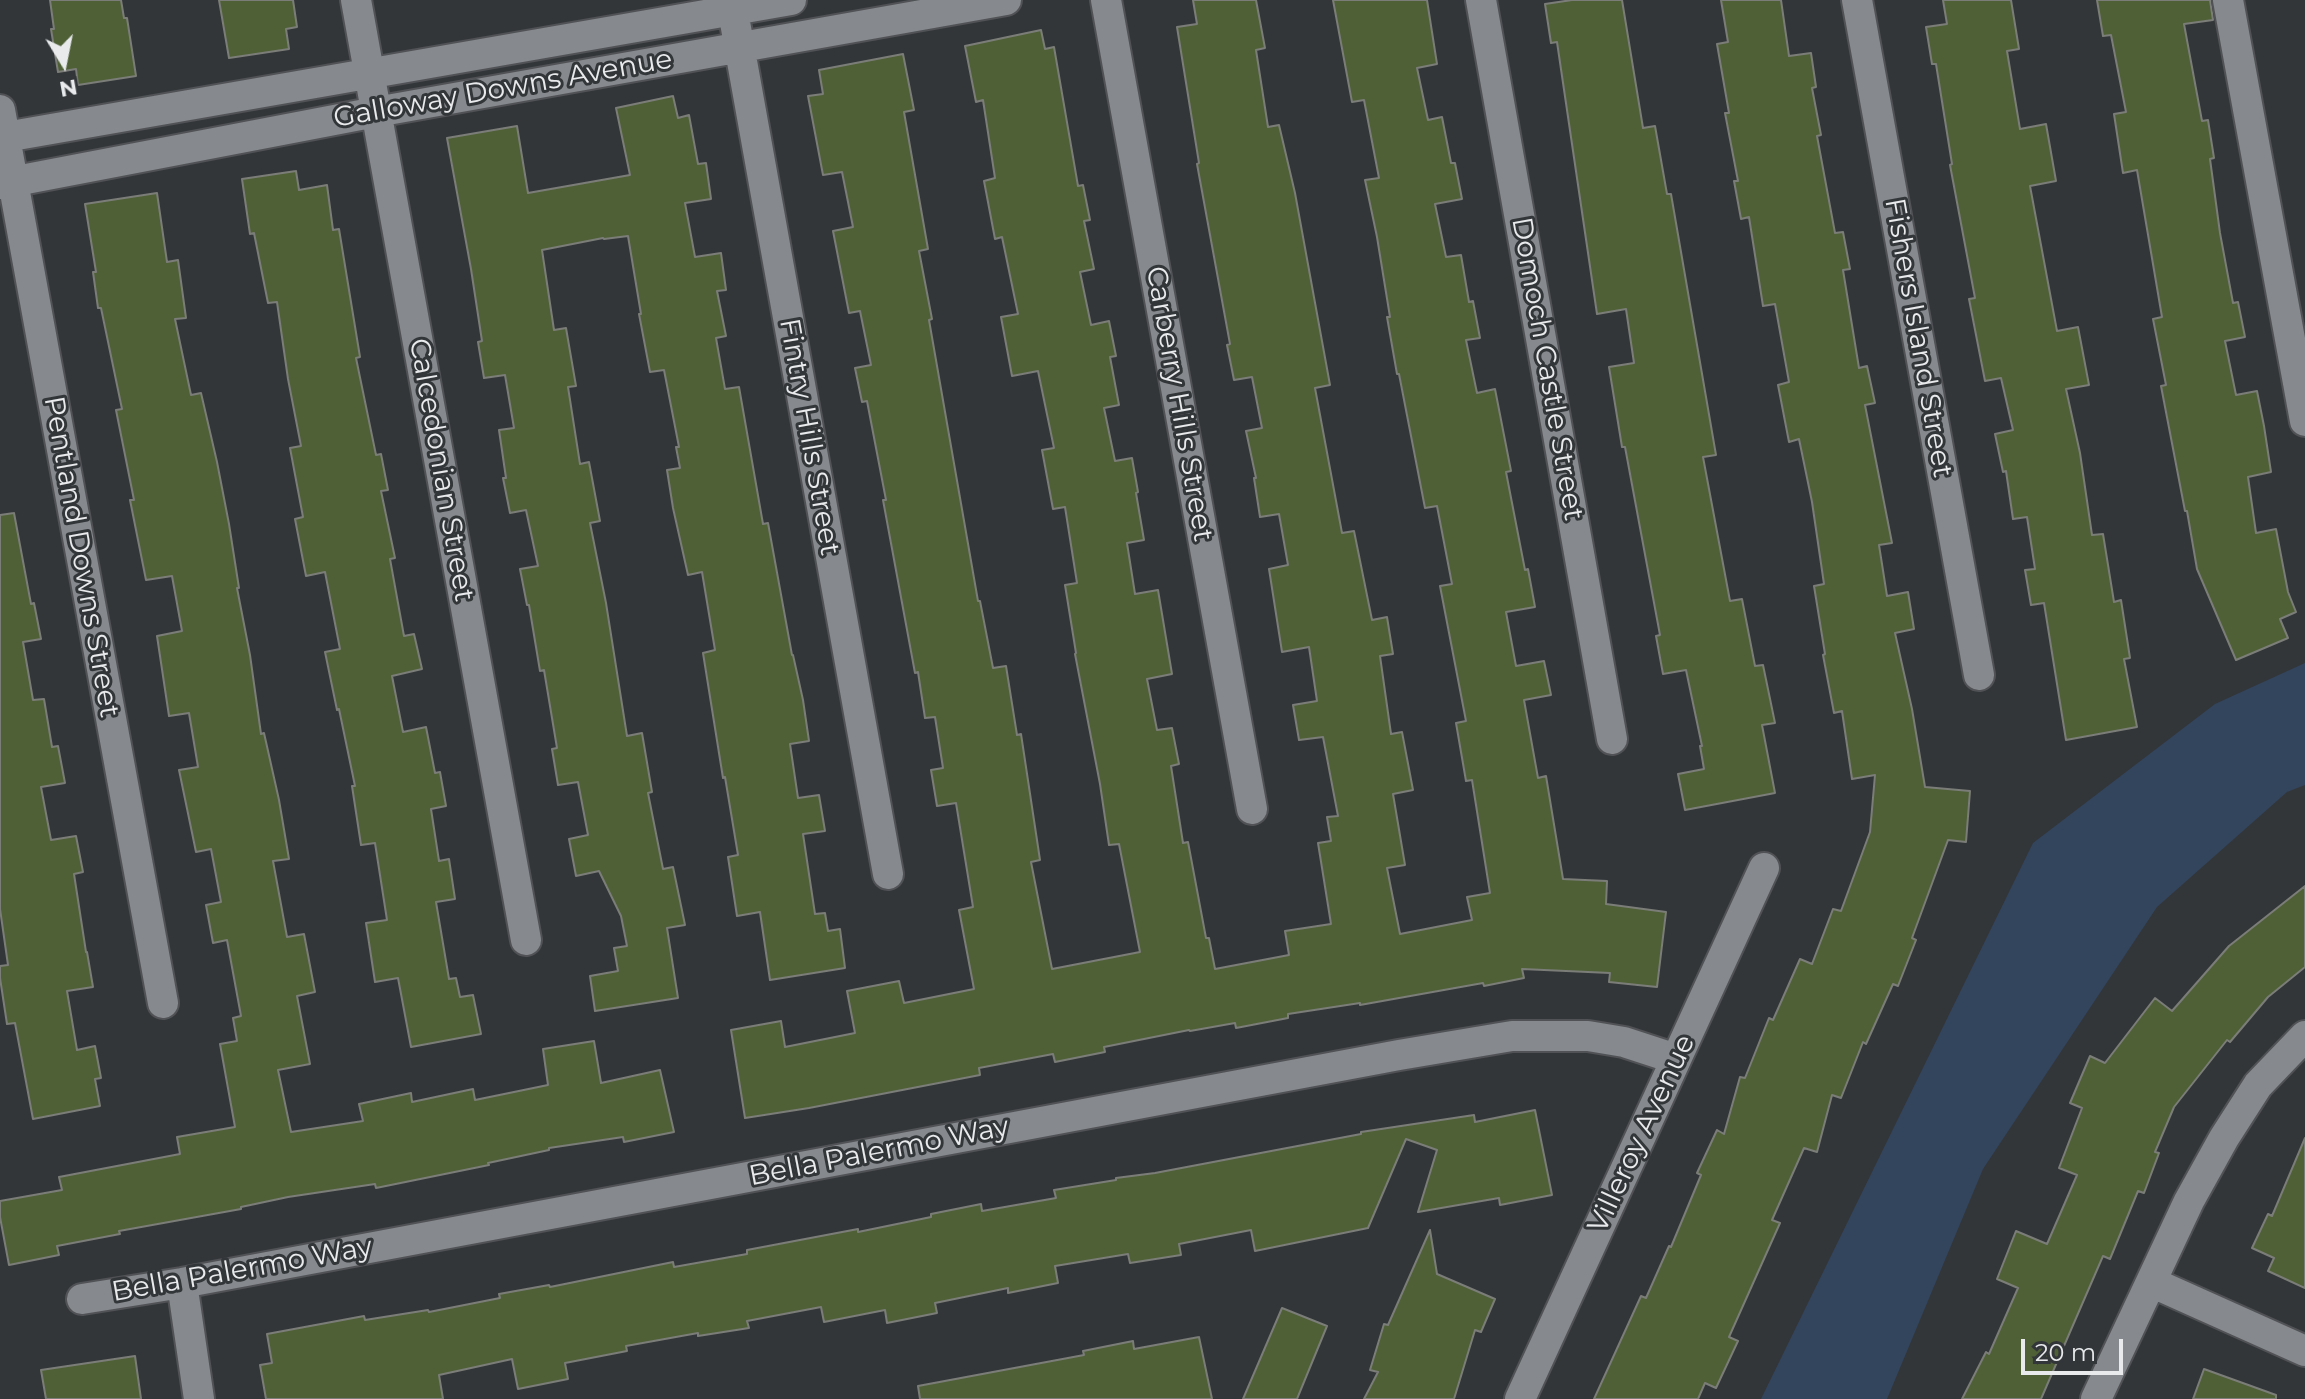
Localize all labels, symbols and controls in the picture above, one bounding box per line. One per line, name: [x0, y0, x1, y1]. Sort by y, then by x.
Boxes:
north arrow: [24, 24, 104, 104]
street label: Galloway Downs Avenue: [331, 43, 675, 135]
text: N: [57, 73, 79, 103]
street label: Fishers Island Street: [1877, 196, 1959, 480]
street label: Domoch Castle Street: [1504, 215, 1590, 523]
street label: Carberry Hills Street: [1138, 264, 1220, 544]
street label: Fintry Hills Street: [772, 316, 846, 558]
street label: Calcedonian Street: [401, 336, 481, 604]
street label: Pentland Downs Street: [36, 394, 126, 720]
street label: Villeroy Avenue: [1581, 1030, 1703, 1238]
street label: Bella Palermo Way: [746, 1110, 1012, 1194]
street label: Bella Palermo Way: [109, 1231, 375, 1309]
scale bar: [2025, 1323, 2127, 1373]
text: 20 m: [2035, 1338, 2096, 1367]

